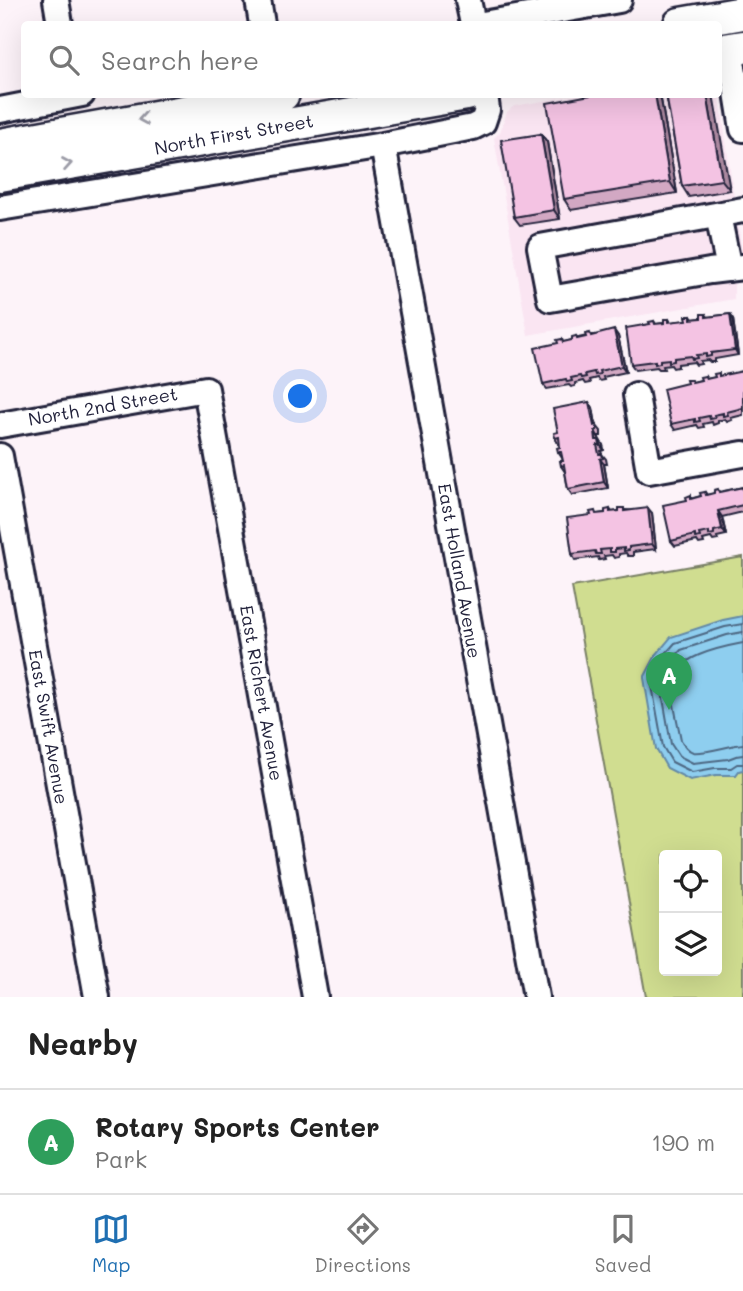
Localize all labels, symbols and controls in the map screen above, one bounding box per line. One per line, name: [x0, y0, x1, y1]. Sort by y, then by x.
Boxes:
search box: [21, 21, 722, 98]
icon: search: [45, 41, 83, 79]
text: Search here: [101, 43, 259, 77]
street label: North First Street: [152, 108, 315, 160]
one-way arrow: [137, 111, 149, 126]
one-way arrow: [61, 157, 73, 172]
your location: [283, 379, 317, 413]
street label: North 2nd Street: [26, 381, 179, 431]
street label: East Holland Avenue: [433, 482, 487, 660]
street label: East Richert Avenue: [235, 603, 289, 782]
street label: East Swift Avenue: [24, 648, 74, 806]
pin: A: [646, 652, 692, 710]
map controls: [659, 850, 722, 976]
button: locate: [659, 850, 722, 913]
button: layers: [659, 913, 722, 976]
text: Nearby: [28, 1023, 138, 1063]
text: Rotary Sports Center: [95, 1110, 380, 1144]
text: A: [43, 1127, 59, 1157]
text: 190 m: [651, 1127, 715, 1157]
text: Park: [95, 1144, 147, 1174]
tab: Map: [92, 1210, 131, 1277]
tab: Directions: [314, 1210, 411, 1277]
tab: Saved: [595, 1210, 651, 1277]

